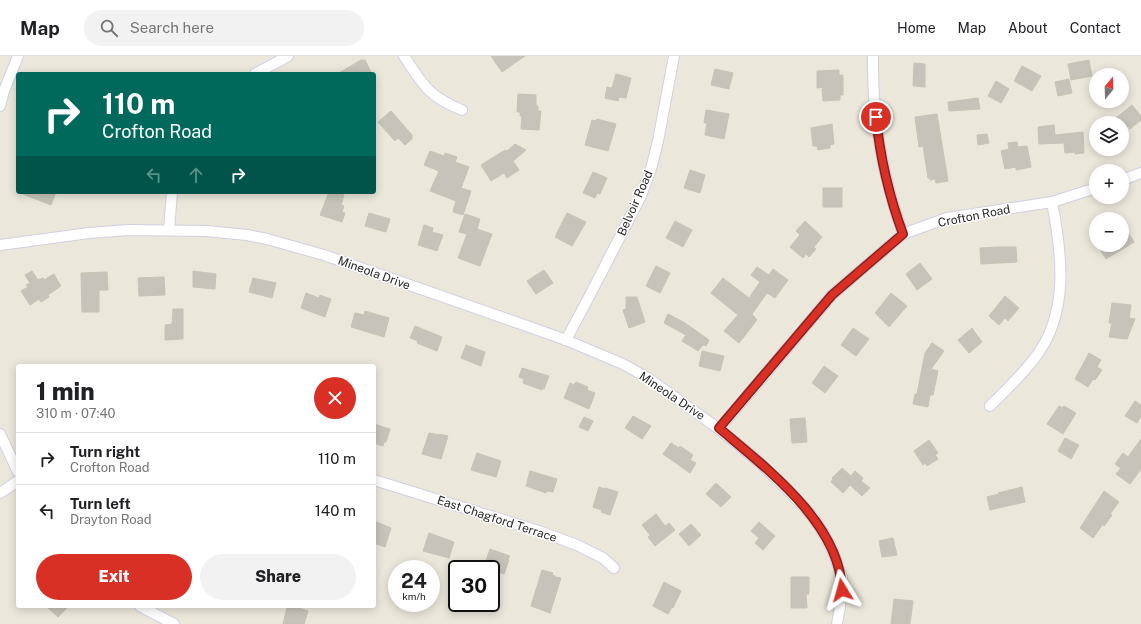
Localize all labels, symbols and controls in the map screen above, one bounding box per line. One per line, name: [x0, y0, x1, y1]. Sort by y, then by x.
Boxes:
search box: [84, 10, 364, 46]
text: Map: [20, 17, 60, 39]
icon: search: [98, 17, 120, 39]
text: Search here: [130, 19, 214, 36]
text: Home: [897, 20, 936, 36]
text: Map: [958, 20, 986, 36]
text: About: [1008, 20, 1048, 36]
text: Contact: [1070, 20, 1121, 36]
north arrow: [1089, 68, 1129, 108]
map controls: [1089, 68, 1129, 252]
text: 110 m: [102, 87, 175, 120]
icon: right: [36, 88, 88, 140]
pin: [859, 100, 893, 134]
icon: arrive: [865, 106, 887, 128]
button: layers: [1089, 116, 1129, 156]
text: Crofton Road: [102, 121, 212, 142]
icon: left: [143, 164, 165, 186]
icon: ahead: [185, 164, 207, 186]
icon: right: [227, 164, 249, 186]
button: +: [1089, 164, 1129, 204]
street label: Belvoir Road: [614, 168, 656, 238]
street label: Crofton Road: [937, 202, 1011, 230]
button: −: [1089, 212, 1129, 252]
street label: Mineola Drive: [336, 253, 412, 293]
street label: Mineola Drive: [637, 369, 708, 423]
text: 1 min: [36, 377, 95, 405]
button: close: [314, 377, 356, 419]
text: 310 m · 07:40: [36, 406, 116, 421]
text: Turn right: [70, 443, 140, 460]
icon: right: [36, 448, 58, 470]
text: 110 m: [318, 450, 356, 467]
text: Crofton Road: [70, 460, 149, 475]
street label: East Chagford Terrace: [435, 493, 559, 545]
text: Turn left: [70, 495, 131, 512]
icon: left: [36, 500, 58, 522]
text: 140 m: [315, 502, 356, 519]
text: Drayton Road: [70, 512, 152, 527]
button: Exit: [36, 554, 192, 600]
button: Share: [200, 554, 356, 600]
speed limit sign: 30: [448, 560, 500, 612]
text: 24: [401, 569, 427, 593]
position arrow: [821, 569, 863, 611]
text: km/h: [402, 590, 426, 602]

